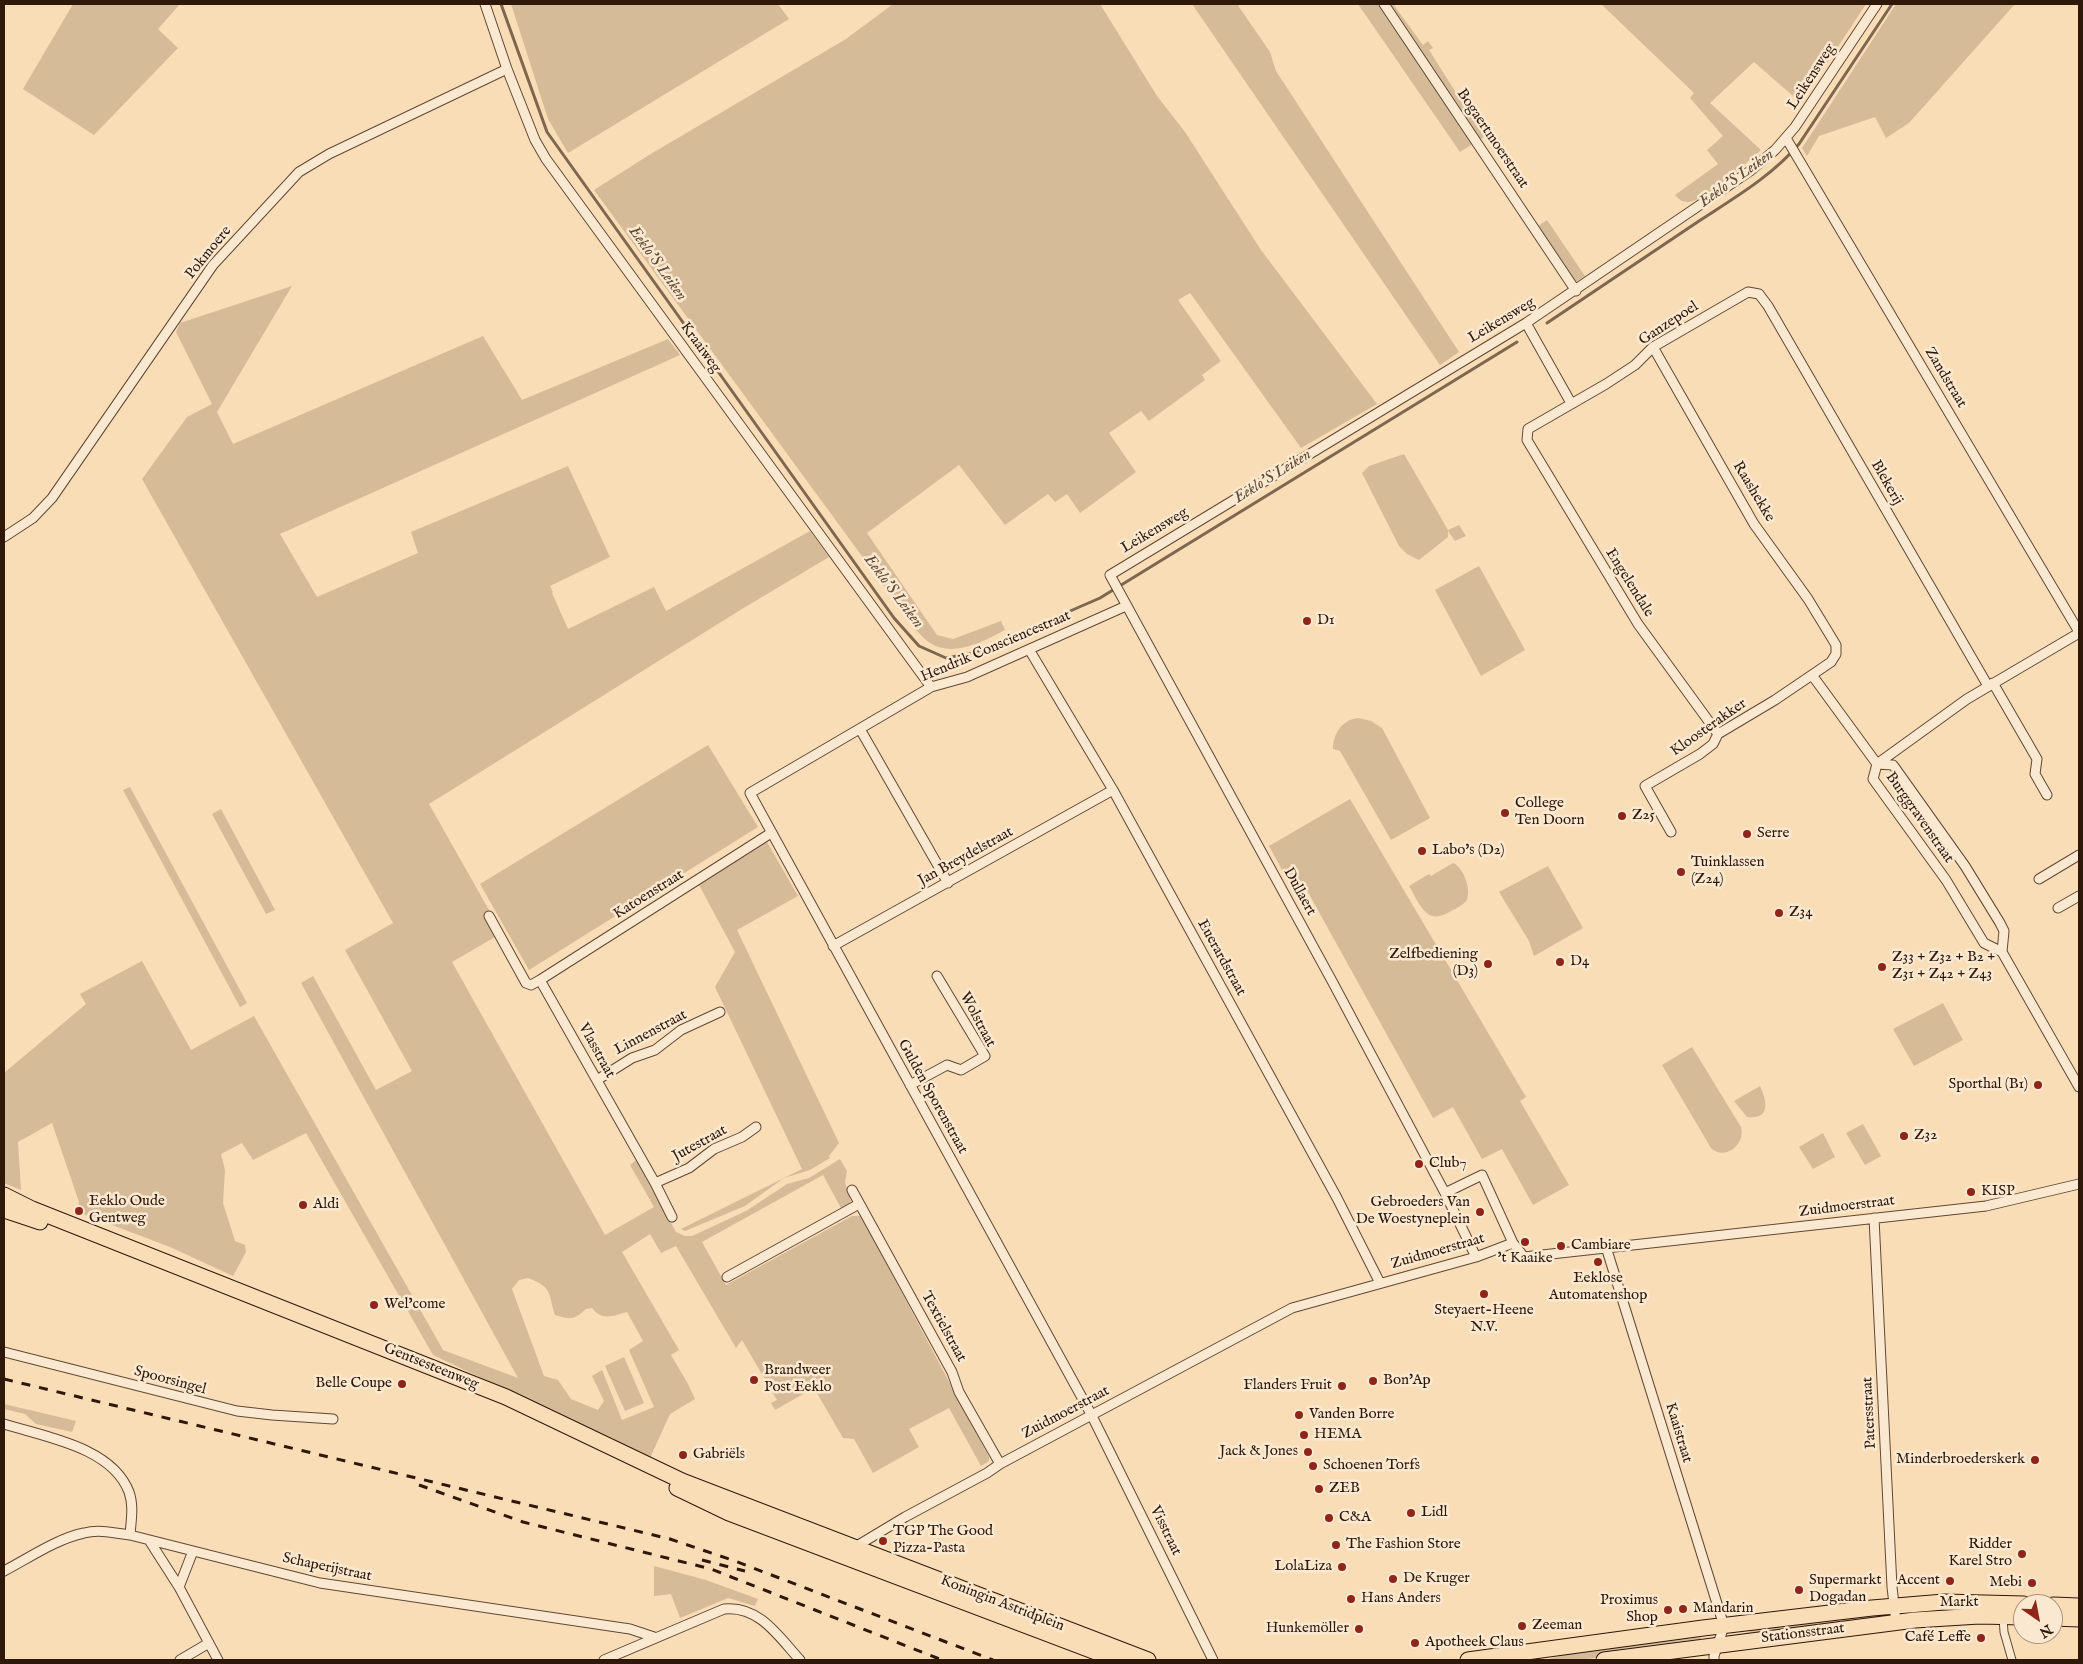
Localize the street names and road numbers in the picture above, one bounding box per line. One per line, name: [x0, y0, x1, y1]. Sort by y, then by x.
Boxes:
street label: Leikensweg: [1784, 41, 1840, 113]
street label: Bogaertmoerstraat: [1452, 86, 1532, 192]
street label: Pokmoere: [182, 223, 236, 283]
street label: Leikensweg: [1465, 294, 1539, 348]
street label: Ganzepoel: [1636, 298, 1702, 350]
street label: Kraaiweg: [676, 319, 724, 377]
street label: Zandstraat: [1920, 345, 1970, 411]
street label: Blekerij: [1866, 457, 1906, 509]
street label: Raashekke: [1728, 459, 1778, 525]
street label: Leikensweg: [1118, 504, 1192, 558]
street label: Engelendale: [1601, 545, 1657, 621]
street label: Hendrik Consciencestraat: [918, 607, 1074, 687]
street label: Kloosterakker: [1668, 695, 1750, 761]
street label: Burggravenstraat: [1881, 769, 1957, 867]
street label: Jan Breydelstraat: [915, 823, 1017, 891]
street label: Dullaert: [1279, 865, 1319, 919]
street label: Katoenstraat: [611, 866, 687, 924]
street label: Euerardstraat: [1193, 917, 1249, 999]
street label: Wolstraat: [955, 989, 999, 1051]
street label: Linnenstraat: [612, 1006, 690, 1060]
street label: Vlasstraat: [574, 1020, 618, 1082]
street label: Gulden Sporenstraat: [893, 1037, 971, 1157]
street label: Jutestraat: [670, 1122, 730, 1166]
street label: Zuidmoerstraat: [1798, 1192, 1896, 1222]
street label: Zuidmoerstraat: [1389, 1230, 1487, 1274]
street label: Textielstraat: [916, 1289, 970, 1365]
street label: Gentsesteenweg: [381, 1340, 481, 1394]
street label: Spoorsingel: [132, 1363, 208, 1399]
street label: Patersstraat: [1859, 1377, 1881, 1449]
street label: Zuidmoerstraat: [1019, 1382, 1113, 1444]
street label: Kaaistraat: [1660, 1401, 1696, 1465]
street label: Visstraat: [1145, 1503, 1185, 1559]
street label: Schaperijstraat: [281, 1550, 373, 1586]
street label: Koningin Astridplein: [938, 1572, 1066, 1636]
street label: Markt: [1939, 1594, 1979, 1612]
street label: Stationsstraat: [1760, 1620, 1846, 1648]

